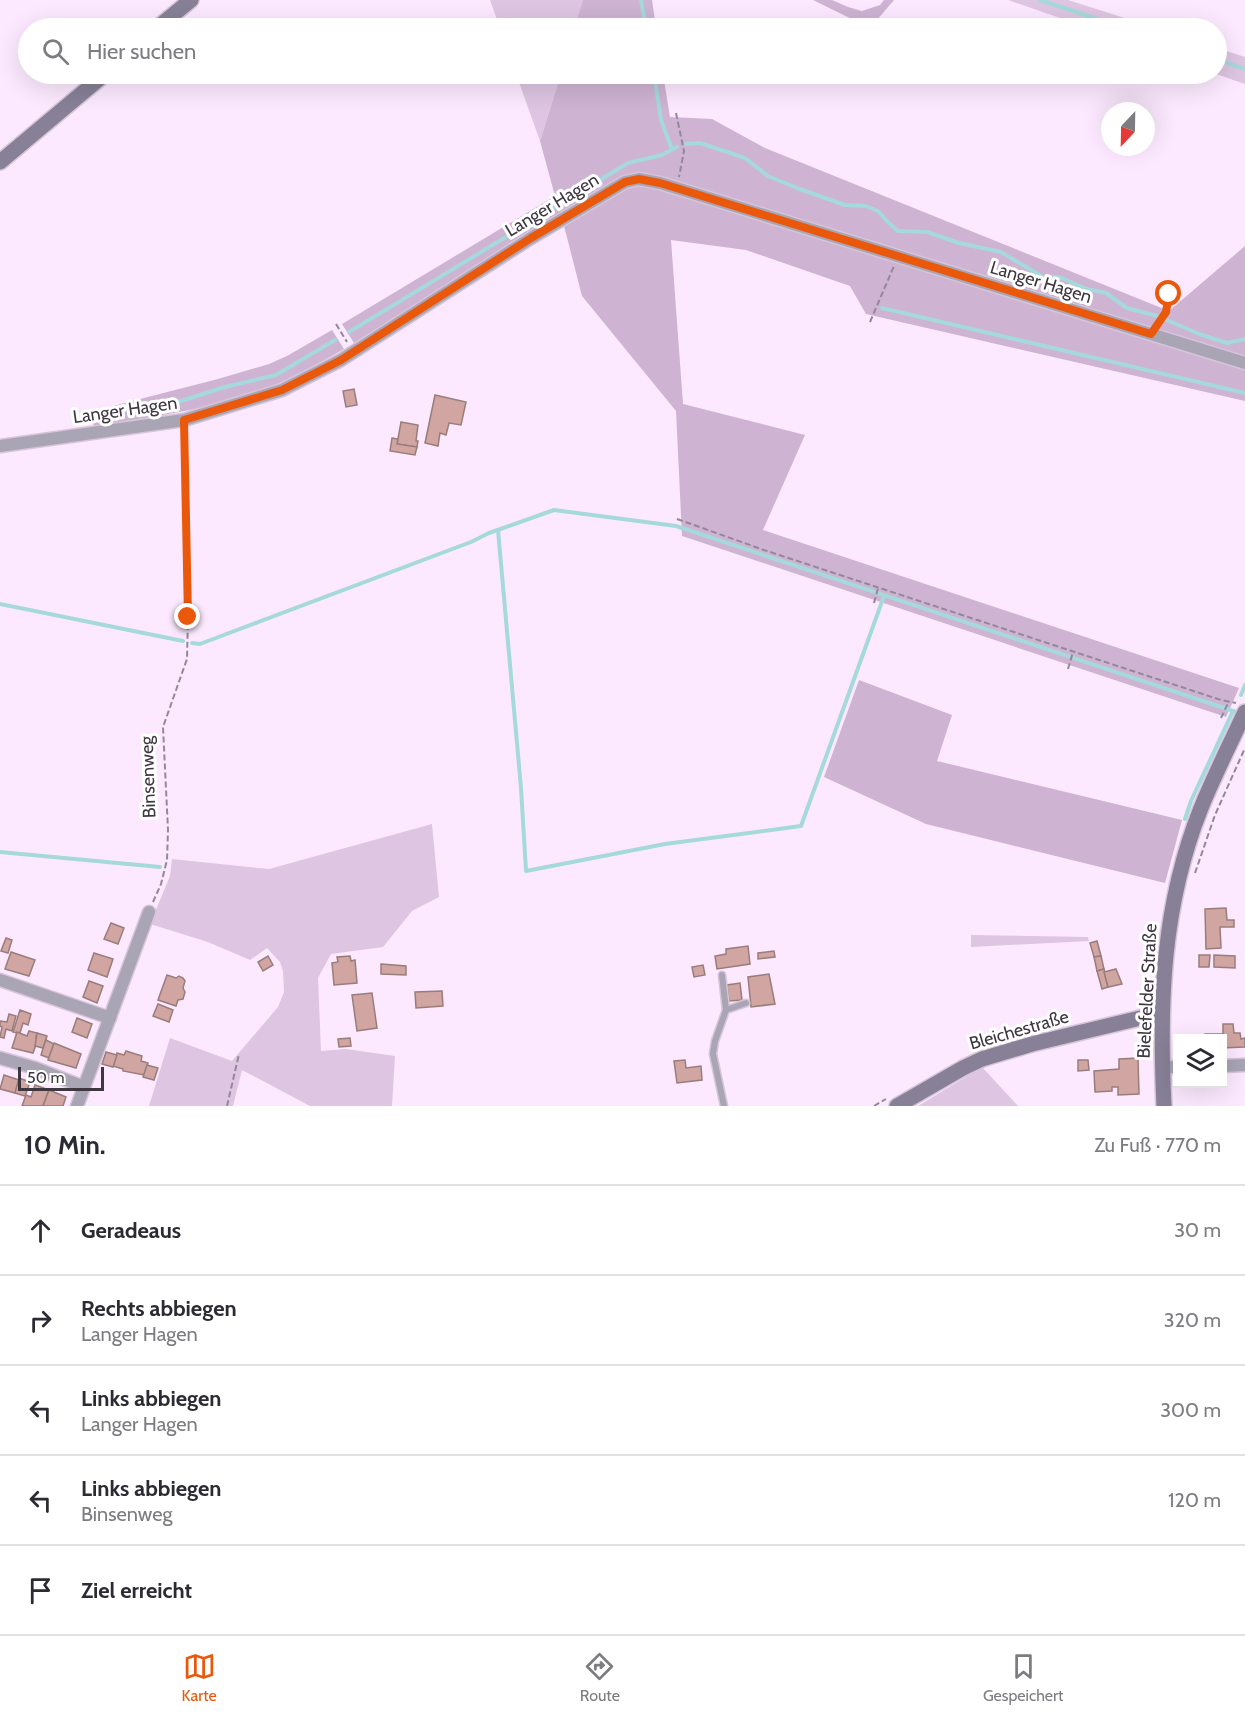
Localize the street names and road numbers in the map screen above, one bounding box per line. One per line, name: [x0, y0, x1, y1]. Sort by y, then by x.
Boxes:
street label: Langer Hagen: [501, 169, 603, 241]
street label: Langer Hagen: [988, 256, 1094, 308]
street label: Langer Hagen: [71, 392, 179, 428]
street label: Binsenweg: [136, 734, 160, 818]
street label: Bielefelder Straße: [1132, 923, 1162, 1059]
street label: Bleichestraße: [967, 1005, 1071, 1055]

